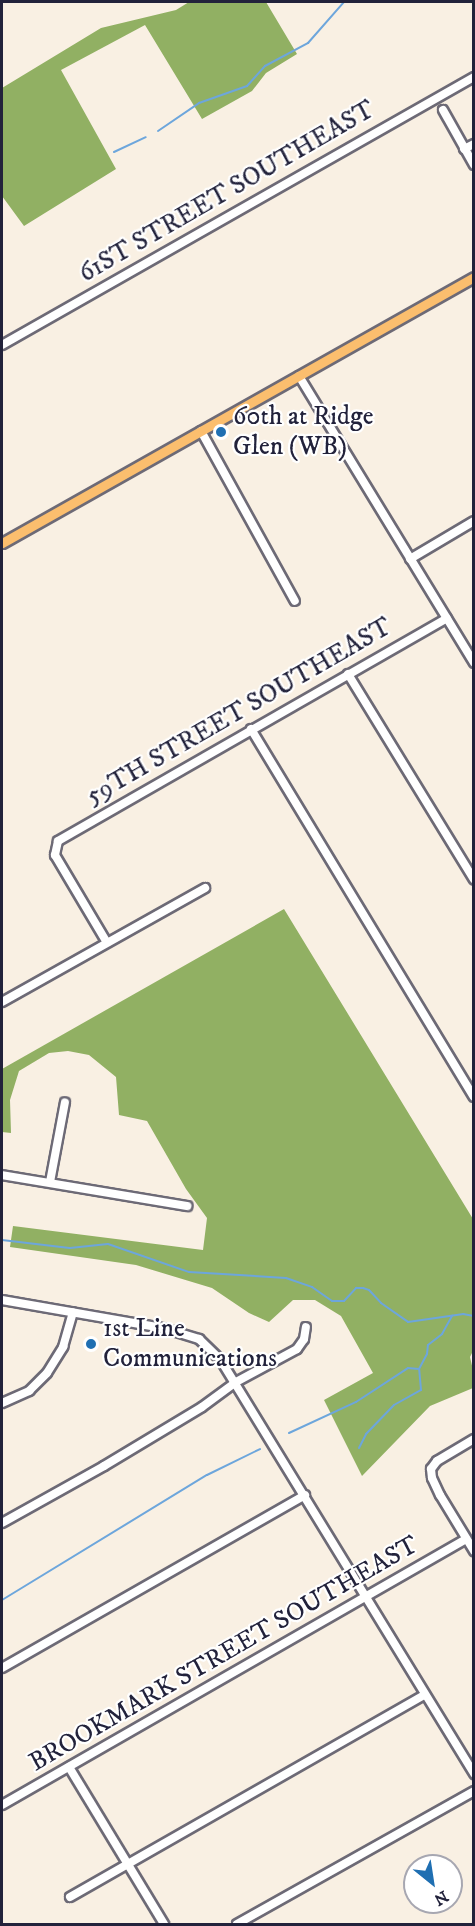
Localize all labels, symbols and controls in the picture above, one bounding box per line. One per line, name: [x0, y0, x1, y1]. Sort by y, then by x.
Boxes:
street label: 61ST STREET SOUTHEAST: [74, 94, 380, 290]
place label: 60th at Ridge Glen (WB): [233, 401, 373, 462]
marker: 60th at Ridge Glen (WB): [214, 425, 228, 439]
street label: 59TH STREET SOUTHEAST: [81, 612, 397, 812]
place label: 1st Line Communications: [103, 1313, 277, 1374]
marker: 1st Line Communications: [84, 1337, 98, 1351]
street label: BROOKMARK STREET SOUTHEAST: [24, 1529, 424, 1779]
north arrow: [403, 1854, 463, 1914]
text: N: [430, 1886, 452, 1910]

